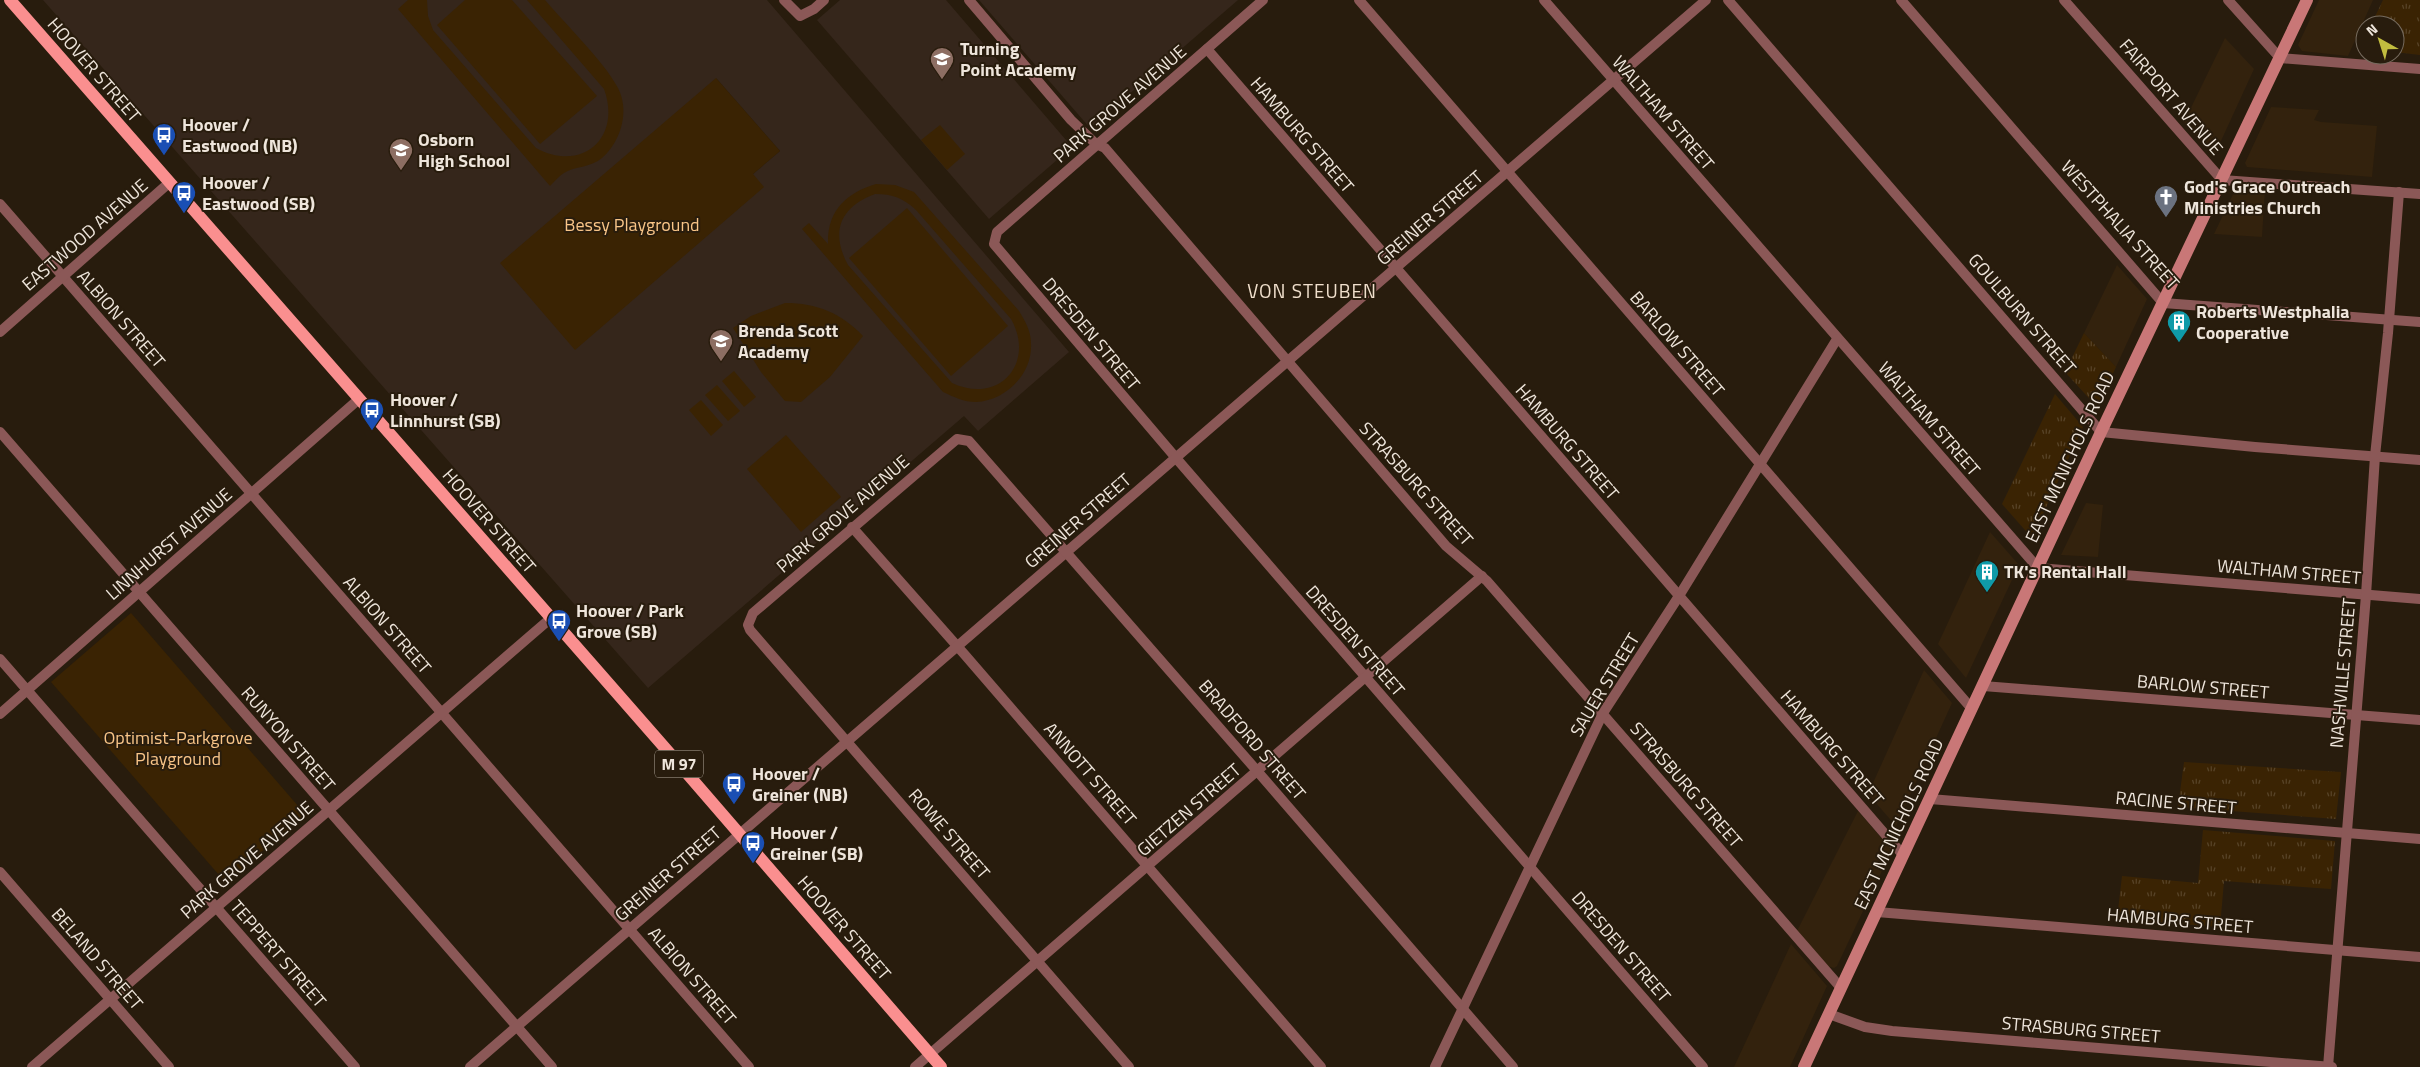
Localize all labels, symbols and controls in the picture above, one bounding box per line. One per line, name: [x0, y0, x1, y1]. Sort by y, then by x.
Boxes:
street label: HOOVER STREET: [41, 11, 148, 128]
north arrow: [2355, 15, 2405, 65]
text: N: [2361, 18, 2382, 41]
street label: FAIRPORT AVENUE: [2113, 33, 2230, 161]
place label: Turning Point Academy: [960, 35, 1076, 83]
street label: PARK GROVE AVENUE: [1047, 38, 1192, 169]
school or university icon: Turning Point Academy: [929, 46, 955, 80]
street label: WALTHAM STREET: [1606, 49, 1721, 176]
street label: HAMBURG STREET: [1244, 71, 1361, 199]
place label: Hoover / Eastwood (NB): [182, 111, 298, 159]
bus stop icon: Hoover / Eastwood (NB): [151, 122, 177, 156]
place label: Osborn High School: [418, 126, 510, 174]
school or university icon: Osborn High School: [388, 137, 414, 171]
street label: WESTPHALIA STREET: [2055, 154, 2186, 296]
street label: GREINER STREET: [1370, 163, 1489, 272]
place label: Hoover / Eastwood (SB): [202, 169, 315, 217]
street label: EASTWOOD AVENUE: [16, 172, 154, 297]
place label: God's Grace Outreach Ministries Church: [2184, 173, 2351, 221]
bus stop icon: Hoover / Eastwood (SB): [171, 180, 197, 214]
church icon: God's Grace Outreach Ministries Church: [2153, 184, 2179, 218]
park label: Bessy Playground: [564, 211, 700, 238]
street label: GOULBURN STREET: [1962, 247, 2083, 381]
street label: ALBION STREET: [71, 264, 172, 374]
street label: DRESDEN STREET: [1036, 271, 1147, 396]
district label: VON STEUBEN: [1247, 276, 1377, 305]
street label: BARLOW STREET: [1624, 285, 1731, 403]
place label: Roberts Westphalia Cooperative: [2196, 298, 2350, 346]
building icon: Roberts Westphalia Cooperative: [2166, 309, 2192, 343]
place label: Brenda Scott Academy: [738, 317, 839, 365]
school or university icon: Brenda Scott Academy: [708, 328, 734, 362]
street label: WALTHAM STREET: [1872, 355, 1987, 482]
street label: EAST MCNICHOLS ROAD: [2018, 367, 2121, 547]
street label: HAMBURG STREET: [1509, 378, 1626, 506]
place label: Hoover / Linnhurst (SB): [390, 386, 501, 434]
bus stop icon: Hoover / Linnhurst (SB): [359, 397, 385, 431]
street label: STRASBURG STREET: [1353, 416, 1480, 552]
street label: PARK GROVE AVENUE: [770, 448, 915, 579]
street label: HOOVER STREET: [436, 462, 543, 579]
street label: GREINER STREET: [1018, 466, 1137, 575]
street label: LINNHURST AVENUE: [100, 481, 238, 606]
street label: WALTHAM STREET: [2216, 552, 2363, 591]
place label: TK's Rental Hall: [2004, 558, 2127, 585]
building icon: TK's Rental Hall: [1974, 559, 2000, 593]
street label: ALBION STREET: [337, 570, 438, 680]
street label: DRESDEN STREET: [1299, 579, 1412, 703]
street label: NASHVILLE STREET: [2322, 596, 2363, 749]
place label: Hoover / Park Grove (SB): [576, 597, 685, 645]
bus stop icon: Hoover / Park Grove (SB): [546, 608, 572, 642]
street label: SAUER STREET: [1563, 627, 1646, 742]
street label: BARLOW STREET: [2136, 667, 2271, 706]
street label: BRADFORD STREET: [1192, 673, 1313, 806]
street label: RUNYON STREET: [235, 680, 342, 798]
street label: HAMBURG STREET: [1774, 684, 1891, 812]
street label: ANNOTT STREET: [1038, 716, 1143, 832]
street label: STRASBURG STREET: [1624, 716, 1749, 854]
park label: Optimist-Parkgrove Playground: [103, 724, 253, 772]
street label: EAST MCNICHOLS ROAD: [1847, 734, 1950, 914]
road number: M 97: [655, 751, 703, 778]
street label: GIETZEN STREET: [1131, 756, 1247, 863]
place label: Hoover / Greiner (NB): [752, 760, 848, 808]
bus stop icon: Hoover / Greiner (NB): [721, 771, 747, 805]
street label: ROWE STREET: [902, 782, 997, 885]
street label: RACINE STREET: [2114, 784, 2238, 821]
street label: PARK GROVE AVENUE: [174, 794, 319, 925]
street label: GREINER STREET: [608, 819, 727, 928]
place label: Hoover / Greiner (SB): [770, 819, 863, 867]
bus stop icon: Hoover / Greiner (SB): [740, 830, 766, 864]
street label: HOOVER STREET: [791, 869, 898, 986]
street label: DRESDEN STREET: [1565, 885, 1678, 1009]
street label: TEPPERT STREET: [224, 894, 333, 1014]
street label: HAMBURG STREET: [2106, 901, 2255, 940]
street label: BELAND STREET: [45, 902, 150, 1016]
street label: ALBION STREET: [642, 921, 743, 1031]
street label: STRASBURG STREET: [2001, 1009, 2162, 1050]

